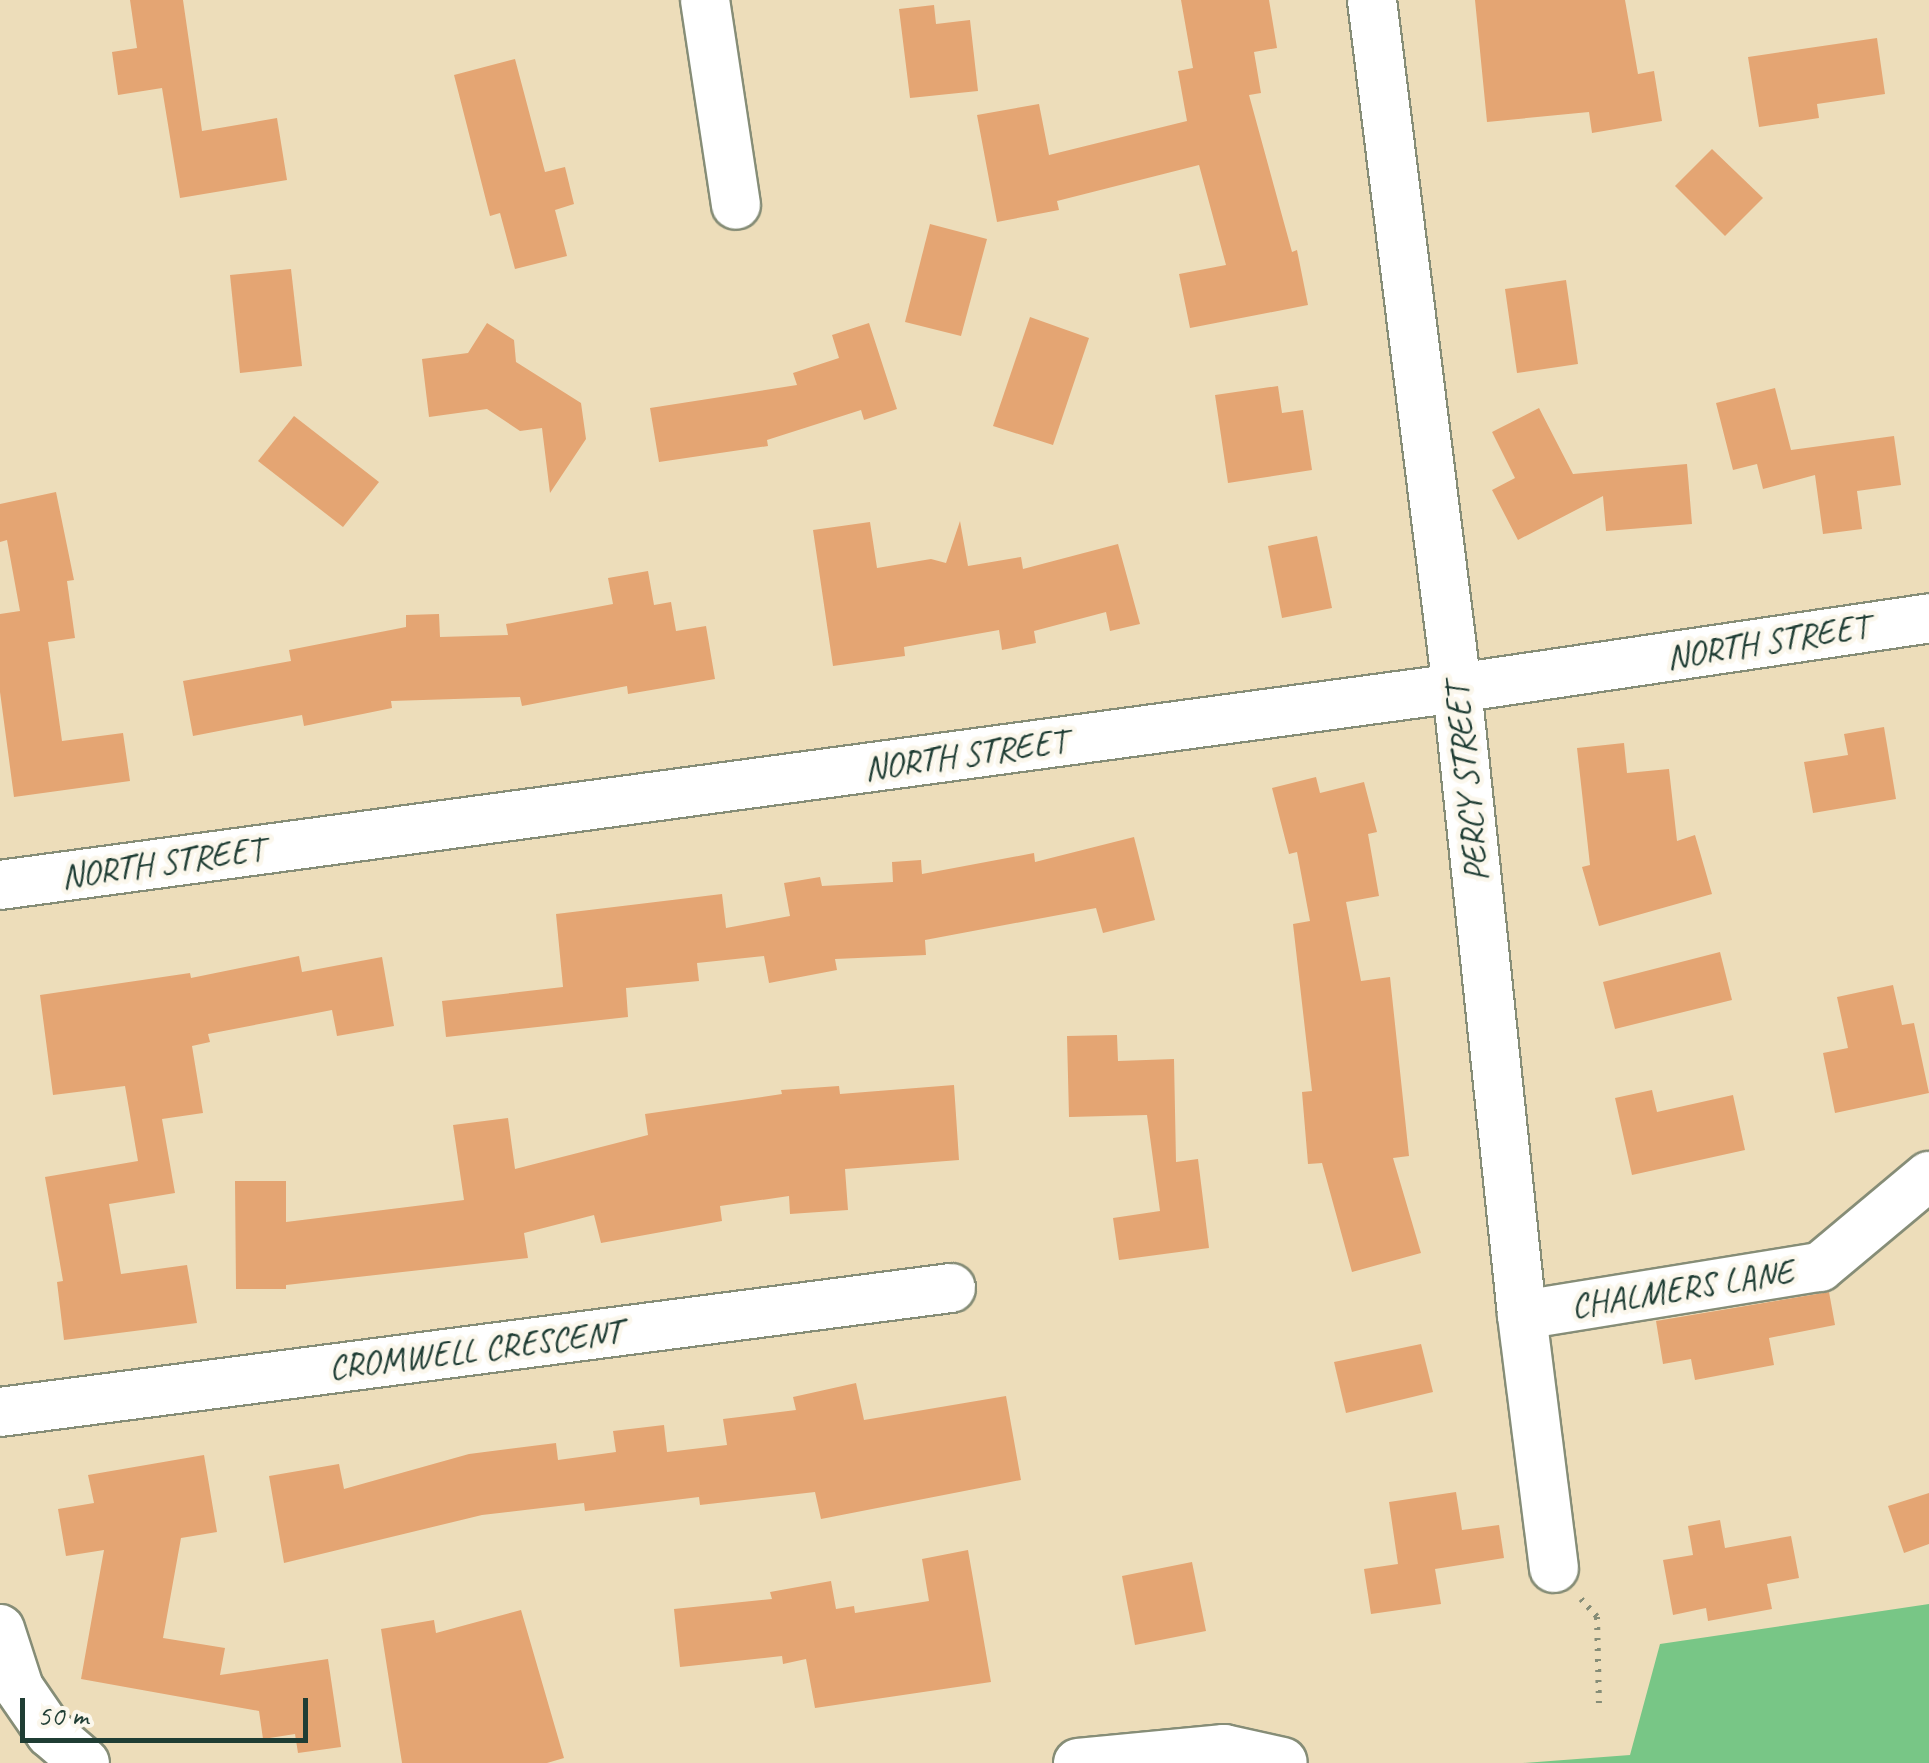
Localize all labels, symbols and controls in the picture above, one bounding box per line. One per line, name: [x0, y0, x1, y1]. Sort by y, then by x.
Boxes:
street label: NORTH STREET: [1664, 605, 1870, 679]
street label: PERCY STREET: [1436, 683, 1498, 883]
street label: NORTH STREET: [862, 720, 1068, 790]
street label: NORTH STREET: [59, 828, 265, 898]
street label: CHALMERS LANE: [1567, 1251, 1797, 1327]
street label: CROMWELL CRESCENT: [326, 1311, 624, 1389]
scale bar: [25, 1678, 312, 1740]
text: 50 m: [37, 1696, 88, 1734]

